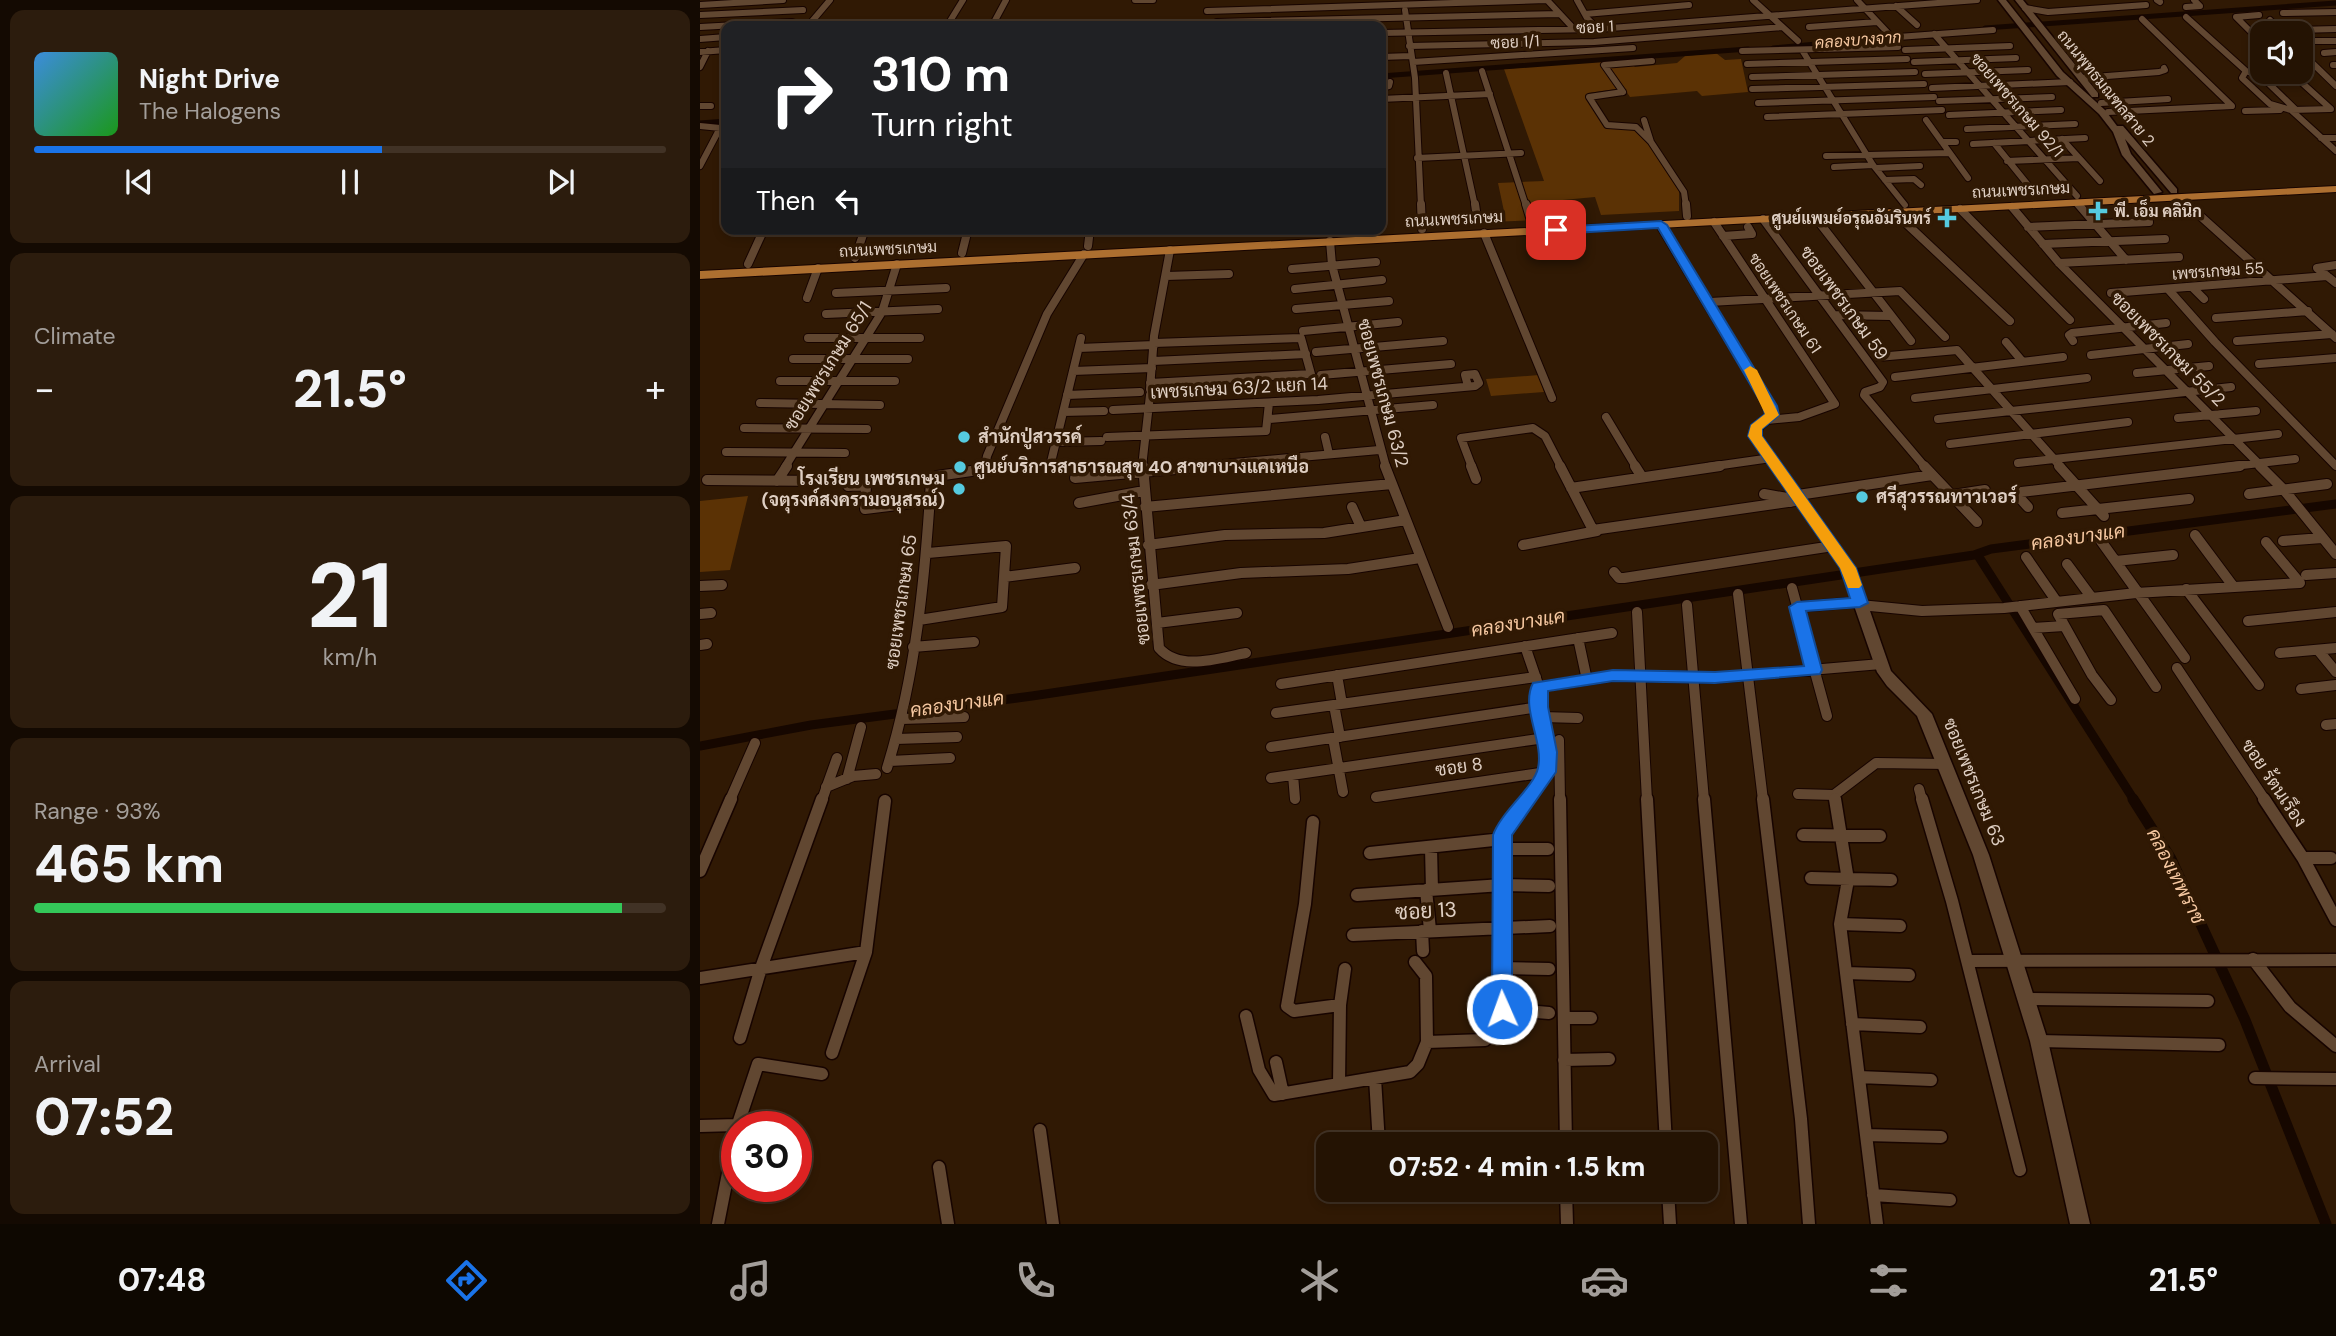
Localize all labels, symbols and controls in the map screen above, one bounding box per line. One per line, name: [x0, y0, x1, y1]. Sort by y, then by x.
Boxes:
street label: ซอย 1: [1576, 16, 1614, 38]
map controls: [2250, 21, 2313, 84]
button: sound: [2250, 21, 2313, 84]
water label: คลองบางจาก: [1814, 26, 1902, 54]
street label: ถนนพุทธมณฑลสาย 2: [2052, 26, 2159, 151]
street label: ซอย 1/1: [1490, 30, 1540, 54]
text: 310 m: [871, 42, 1010, 106]
street label: ซอยเพชรเกษม 92/1: [1966, 48, 2068, 162]
icon: right: [756, 49, 847, 140]
text: Night Drive: [139, 62, 280, 96]
text: The Halogens: [139, 96, 281, 126]
text: Turn right: [871, 104, 1013, 146]
icon: previous: [120, 163, 158, 201]
icon: pause: [331, 163, 369, 201]
icon: next: [542, 163, 580, 201]
street label: ถนนเพชรเกษม: [1971, 177, 2071, 203]
icon: left: [829, 182, 867, 220]
text: Then: [756, 184, 815, 218]
place label: พี. เอ็ม คลินิก: [2114, 198, 2202, 222]
pin: [1526, 200, 1586, 260]
marker: พี. เอ็ม คลินิก: [2088, 201, 2108, 221]
street label: ถนนเพชรเกษม: [1404, 206, 1504, 232]
place label: ศูนย์แพมย์อรุณอัมรินทร์: [1771, 207, 1932, 231]
marker: ศูนย์แพมย์อรุณอัมรินทร์: [1937, 208, 1957, 228]
icon: arrive: [1537, 211, 1575, 249]
street label: ถนนเพชรเกษม: [838, 236, 938, 262]
street label: ซอยเพชรเกษม 59: [1794, 241, 1894, 365]
street label: ซอยเพชรเกษม 61: [1744, 249, 1826, 357]
street label: เพชรเกษม 55: [2171, 257, 2265, 285]
street label: ซอยเพชรเกษม 55/2: [2105, 286, 2231, 412]
street label: ซอยเพชรเกษม 65/1: [779, 297, 877, 435]
street label: ซอยเพชรเกษม 63/2: [1352, 316, 1414, 470]
text: Climate: [34, 321, 116, 351]
text: 21.5°: [293, 355, 407, 423]
text: −: [34, 364, 55, 414]
text: +: [645, 364, 666, 414]
street label: เพชรเกษม 63/2 แยก 14: [1150, 371, 1329, 405]
place label: สำนักปู่สวรรค์: [978, 424, 1083, 450]
marker: สำนักปู่สวรรค์: [956, 429, 972, 445]
place label: ศูนย์บริการสาธารณสุข 40 สาขาบางแคเหนือ: [974, 454, 1309, 481]
marker: ศูนย์บริการสาธารณสุข 40 สาขาบางแคเหนือ: [952, 459, 968, 475]
place label: โรงเรียน เพชรเกษม (จตุรงค์สงครามอนุสรณ์): [762, 466, 945, 514]
marker: โรงเรียน เพชรเกษม (จตุรงค์สงครามอนุสรณ์): [951, 481, 967, 497]
place label: ศรีสุวรรณทาวเวอร์: [1876, 484, 2018, 511]
marker: ศรีสุวรรณทาวเวอร์: [1854, 489, 1870, 505]
street label: ซอยเพชรเกษม 63/4: [1116, 492, 1156, 646]
water label: คลองบางแค: [2029, 518, 2127, 556]
street label: ซอยเพชรเกษม 65: [880, 533, 922, 671]
text: 21: [307, 537, 393, 655]
water label: คลองบางแค: [1469, 603, 1567, 643]
text: km/h: [323, 642, 377, 672]
water label: คลองบางแค: [908, 685, 1006, 723]
street label: ซอยเพชรเกษม 63: [1937, 714, 2011, 850]
street label: ซอย ร้ตนเรึอง: [2236, 734, 2312, 832]
street label: ซอย 8: [1434, 752, 1484, 782]
text: Range · 93%: [34, 796, 161, 826]
water label: คลองเทพราช: [2141, 824, 2211, 929]
text: 465 km: [34, 830, 224, 898]
street label: ซอย 13: [1394, 895, 1458, 927]
position arrow: [1465, 972, 1539, 1046]
text: Arrival: [34, 1049, 101, 1079]
text: 07:52: [34, 1083, 174, 1151]
speed limit sign: 30: [721, 1111, 812, 1202]
text: 07:52 · 4 min · 1.5 km: [1389, 1150, 1645, 1184]
icon: directions: [442, 1256, 491, 1305]
icon: music: [726, 1256, 775, 1305]
icon: phone: [1011, 1256, 1060, 1305]
icon: climate: [1295, 1256, 1344, 1305]
icon: car: [1580, 1256, 1629, 1305]
icon: filters: [1864, 1256, 1913, 1305]
text: 07:48: [118, 1259, 206, 1301]
text: 21.5°: [2149, 1259, 2218, 1301]

